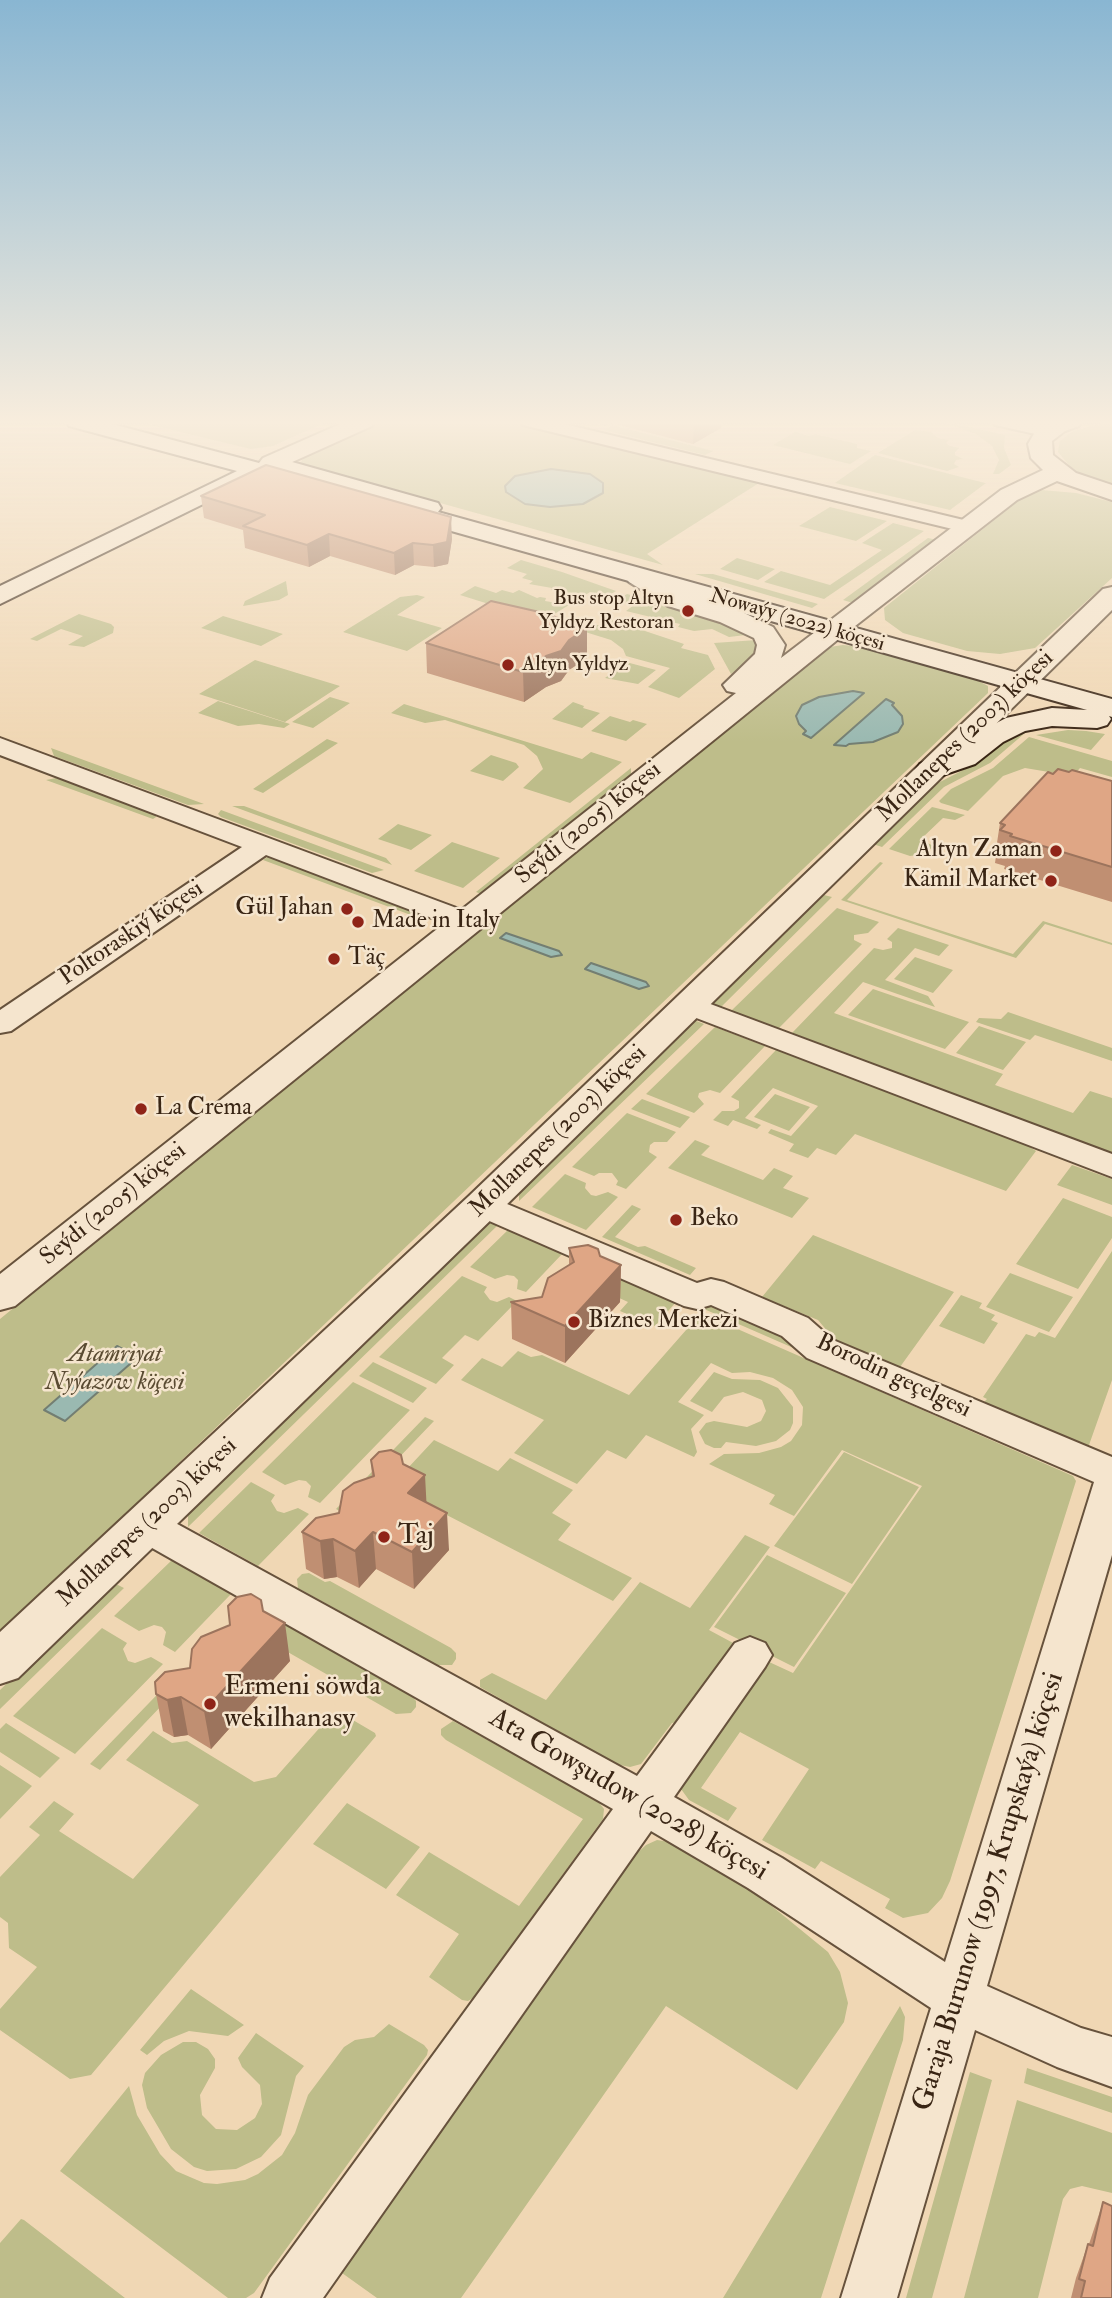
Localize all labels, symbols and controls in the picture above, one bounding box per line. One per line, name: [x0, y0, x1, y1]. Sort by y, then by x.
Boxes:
street label: Nowaýy (2022) köçesi: [707, 584, 887, 658]
place label: Bus stop Altyn Yyldyz Restoran: [538, 586, 674, 636]
marker: Bus stop Altyn Yyldyz Restoran: [680, 603, 696, 619]
street label: Mollanepes (2003) köçesi: [871, 645, 1061, 829]
place label: Altyn Yyldyz: [522, 652, 629, 678]
marker: Altyn Yyldyz: [500, 657, 516, 673]
street label: Seýdi (2005) köçesi: [510, 756, 668, 892]
place label: Altyn Zaman: [916, 837, 1042, 865]
marker: Altyn Zaman: [1048, 843, 1064, 859]
place label: Kämil Market: [903, 867, 1037, 895]
marker: Kämil Market: [1043, 873, 1059, 889]
street label: Poltoraskiý köçesi: [55, 875, 209, 993]
place label: Gül Jahan: [235, 895, 333, 923]
marker: Gül Jahan: [339, 901, 355, 917]
place label: Made in Italy: [372, 908, 499, 936]
marker: Made in Italy: [350, 914, 366, 930]
place label: Täç: [348, 945, 385, 973]
marker: Täç: [326, 951, 342, 967]
street label: Mollanepes (2003) köçesi: [464, 1040, 654, 1224]
place label: La Crema: [155, 1095, 252, 1123]
marker: La Crema: [133, 1101, 149, 1117]
street label: Seýdi (2005) köçesi: [35, 1137, 193, 1273]
place label: Beko: [690, 1206, 738, 1234]
marker: Beko: [668, 1212, 684, 1228]
place label: Biznes Merkezi: [588, 1308, 738, 1336]
marker: Biznes Merkezi: [566, 1314, 582, 1330]
street label: Borodin geçelgesi: [811, 1329, 975, 1425]
park label: Atamriyat Nyýazow köçesi: [46, 1342, 184, 1398]
street label: Mollanepes (2003) köçesi: [52, 1432, 244, 1614]
place label: Taj: [398, 1520, 434, 1554]
marker: Taj: [376, 1529, 392, 1545]
street label: Garaja Burunow (1997, Krupskaýa) köçesi: [907, 1669, 1073, 2115]
place label: Ermeni söwda wekilhanasy: [224, 1671, 381, 1737]
marker: Ermeni söwda wekilhanasy: [202, 1696, 218, 1712]
street label: Ata Gowşudow (2028) köçesi: [483, 1702, 773, 1890]

